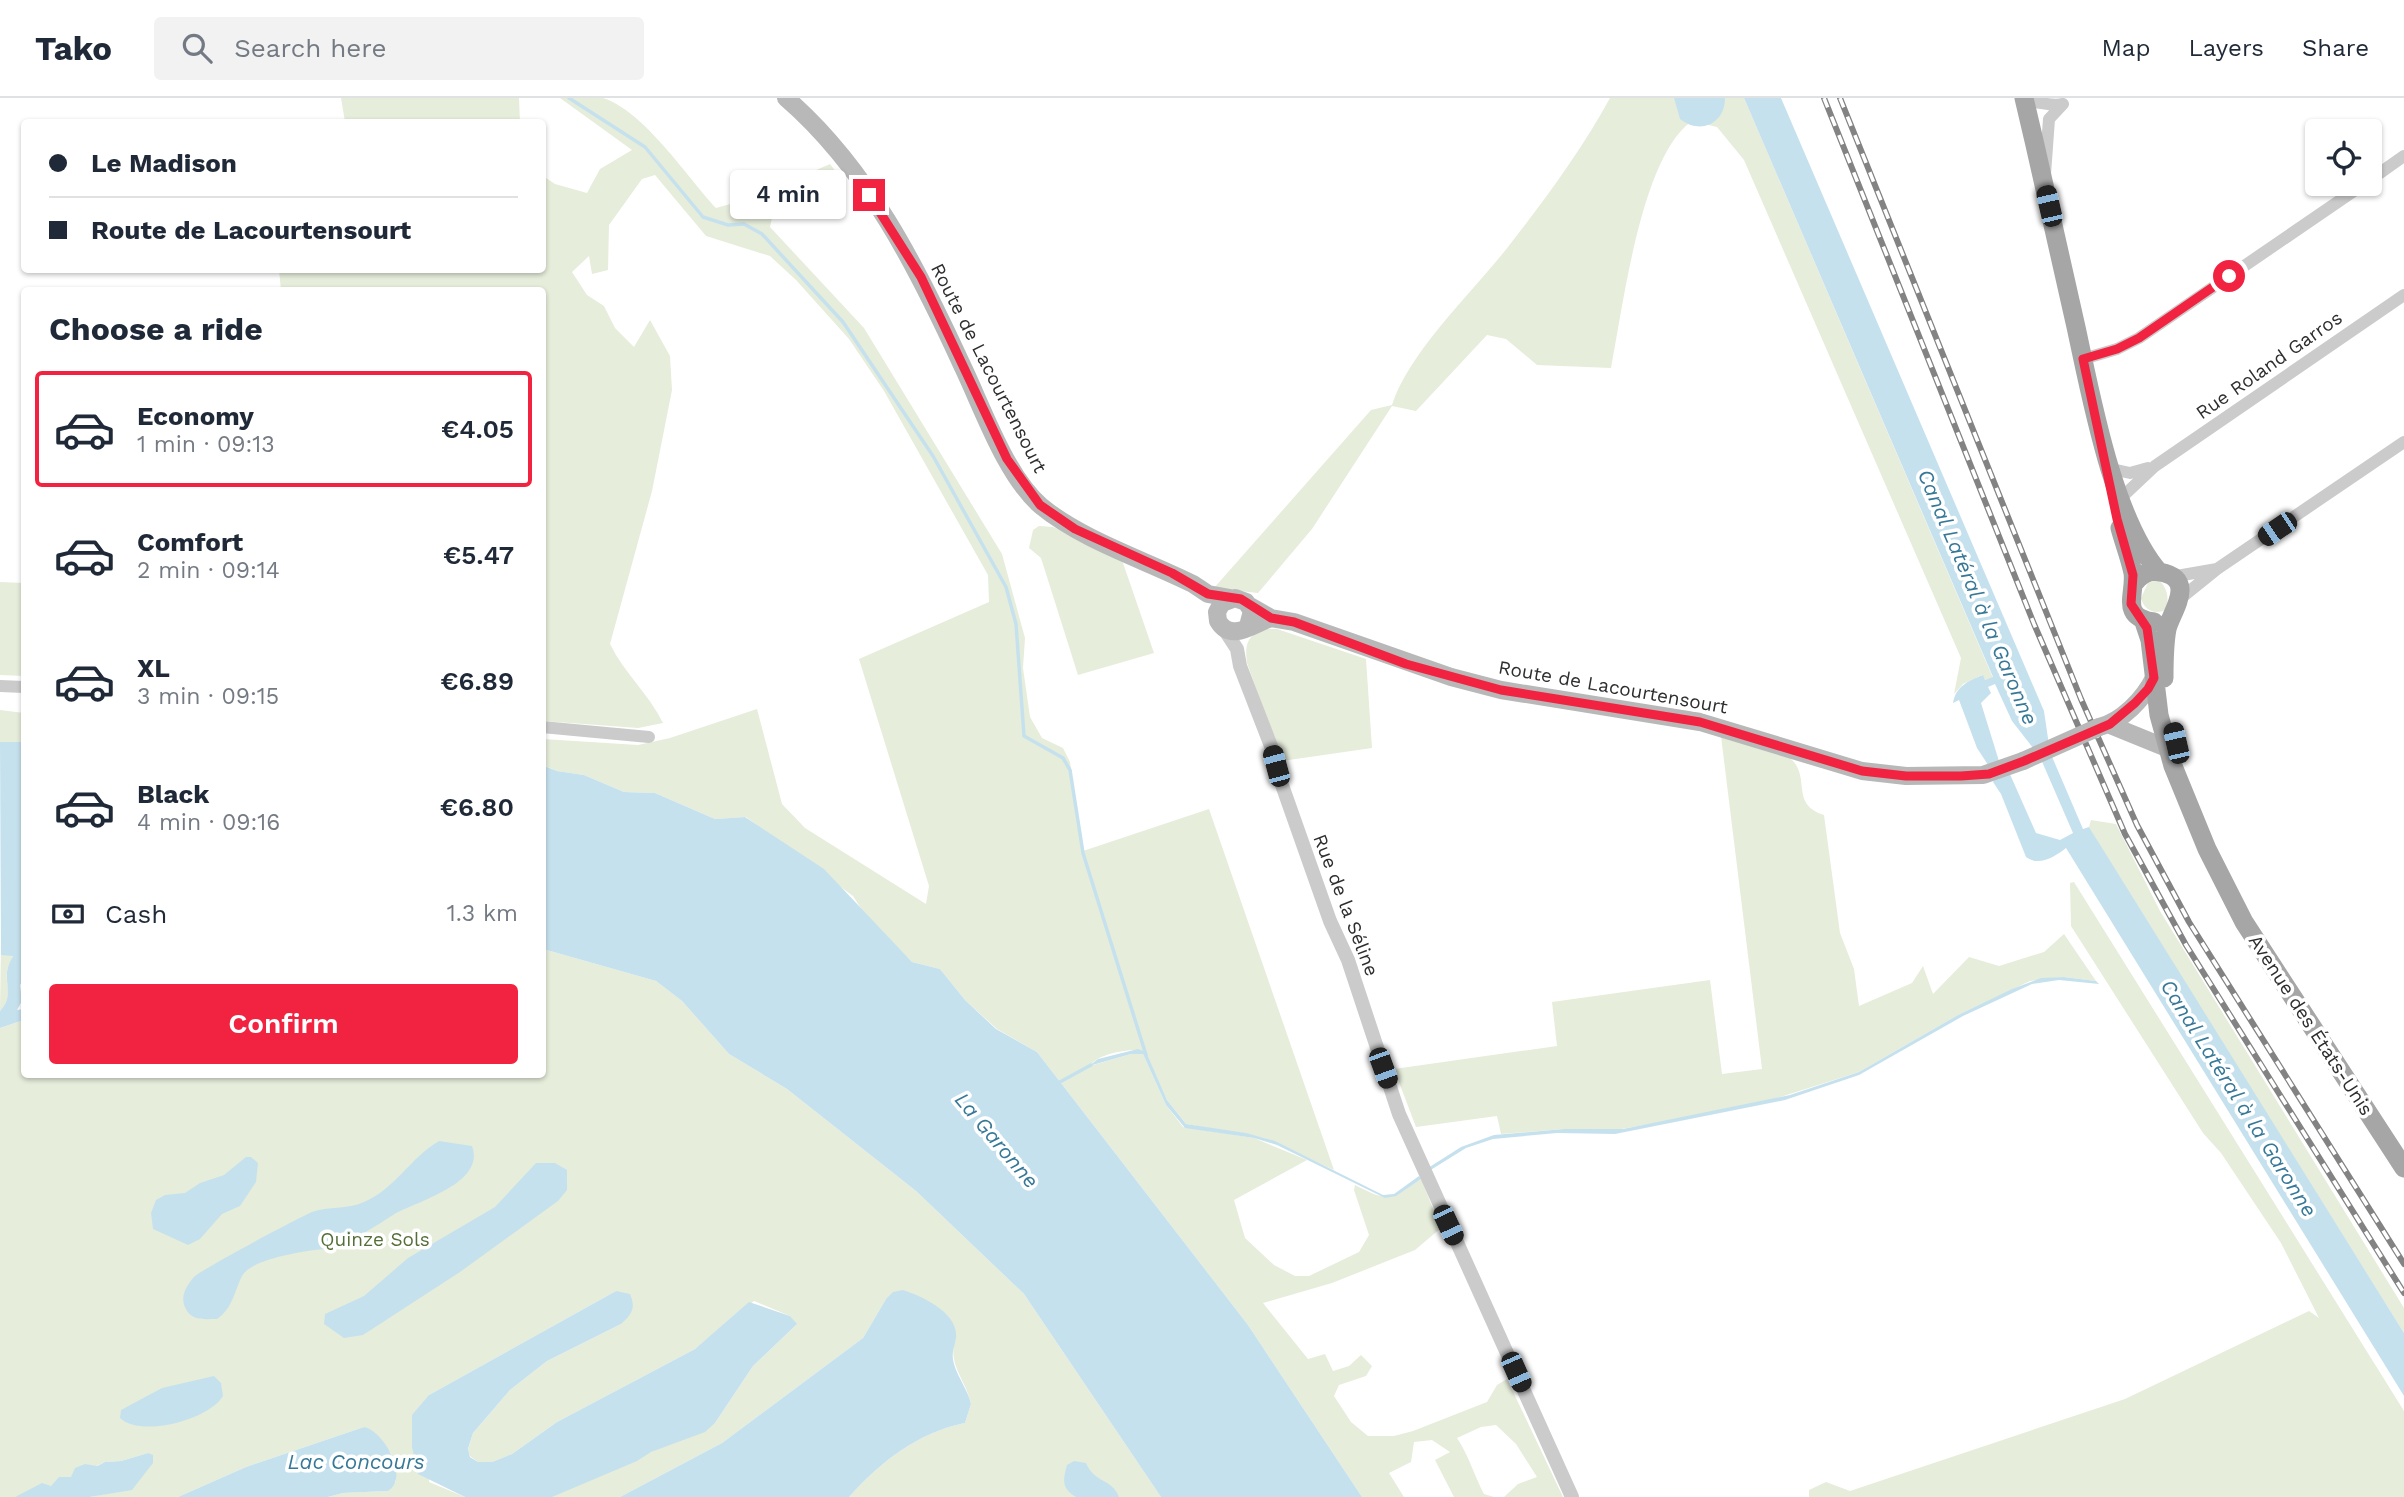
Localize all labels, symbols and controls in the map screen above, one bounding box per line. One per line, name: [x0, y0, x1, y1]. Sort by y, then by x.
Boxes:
search box: [154, 17, 644, 80]
text: Tako: [35, 29, 112, 68]
icon: search: [178, 29, 216, 67]
text: Search here: [234, 33, 387, 63]
text: Map: [2102, 34, 2150, 62]
text: Layers: [2188, 34, 2264, 62]
text: Share: [2302, 34, 2369, 62]
map controls: [2305, 119, 2382, 196]
button: locate: [2305, 119, 2382, 196]
text: Le Madison: [91, 148, 237, 178]
callout: 4 min: [729, 170, 844, 220]
route end: [853, 179, 885, 211]
text: 4 min: [756, 181, 820, 208]
car: [2035, 183, 2064, 229]
text: Route de Lacourtensourt: [91, 215, 411, 245]
street label: Route de Lacourtensourt: [926, 259, 1052, 477]
route start: [2213, 260, 2245, 292]
street label: Rue Roland Garros: [2191, 306, 2347, 424]
text: Choose a ride: [49, 310, 263, 348]
icon: car: [53, 398, 116, 461]
text: Economy: [137, 401, 254, 431]
text: €4.05: [441, 414, 514, 444]
text: 1 min · 09:13: [137, 431, 275, 458]
water label: Canal Latéral à la Garonne: [1913, 465, 2043, 729]
car: [2254, 509, 2301, 549]
icon: car: [53, 524, 116, 587]
text: Comfort: [137, 527, 243, 557]
text: €5.47: [443, 540, 514, 570]
text: 2 min · 09:14: [137, 557, 280, 584]
icon: car: [53, 650, 116, 713]
text: XL: [137, 653, 170, 683]
street label: Route de Lacourtensourt: [1497, 656, 1729, 718]
text: €6.89: [440, 666, 514, 696]
text: 3 min · 09:15: [137, 683, 279, 710]
car: [2162, 720, 2191, 766]
car: [1261, 743, 1292, 789]
icon: car: [53, 776, 116, 839]
text: Black: [137, 779, 209, 809]
text: €6.80: [440, 792, 514, 822]
text: 4 min · 09:16: [137, 809, 280, 836]
street label: Rue de la Séline: [1308, 831, 1384, 979]
icon: cash: [49, 895, 87, 933]
text: Cash: [105, 899, 167, 929]
text: 1.3 km: [447, 900, 518, 927]
street label: Avenue des États-Unis: [2244, 930, 2378, 1120]
water label: Canal Latéral à la Garonne: [2155, 975, 2323, 1221]
button: Confirm: [49, 984, 518, 1064]
car: [1366, 1045, 1401, 1091]
water label: La Garonne: [950, 1087, 1044, 1193]
car: [1430, 1202, 1467, 1248]
park label: Quinze Sols: [320, 1228, 430, 1251]
car: [1498, 1349, 1535, 1395]
water label: Lac Concours: [288, 1449, 425, 1474]

